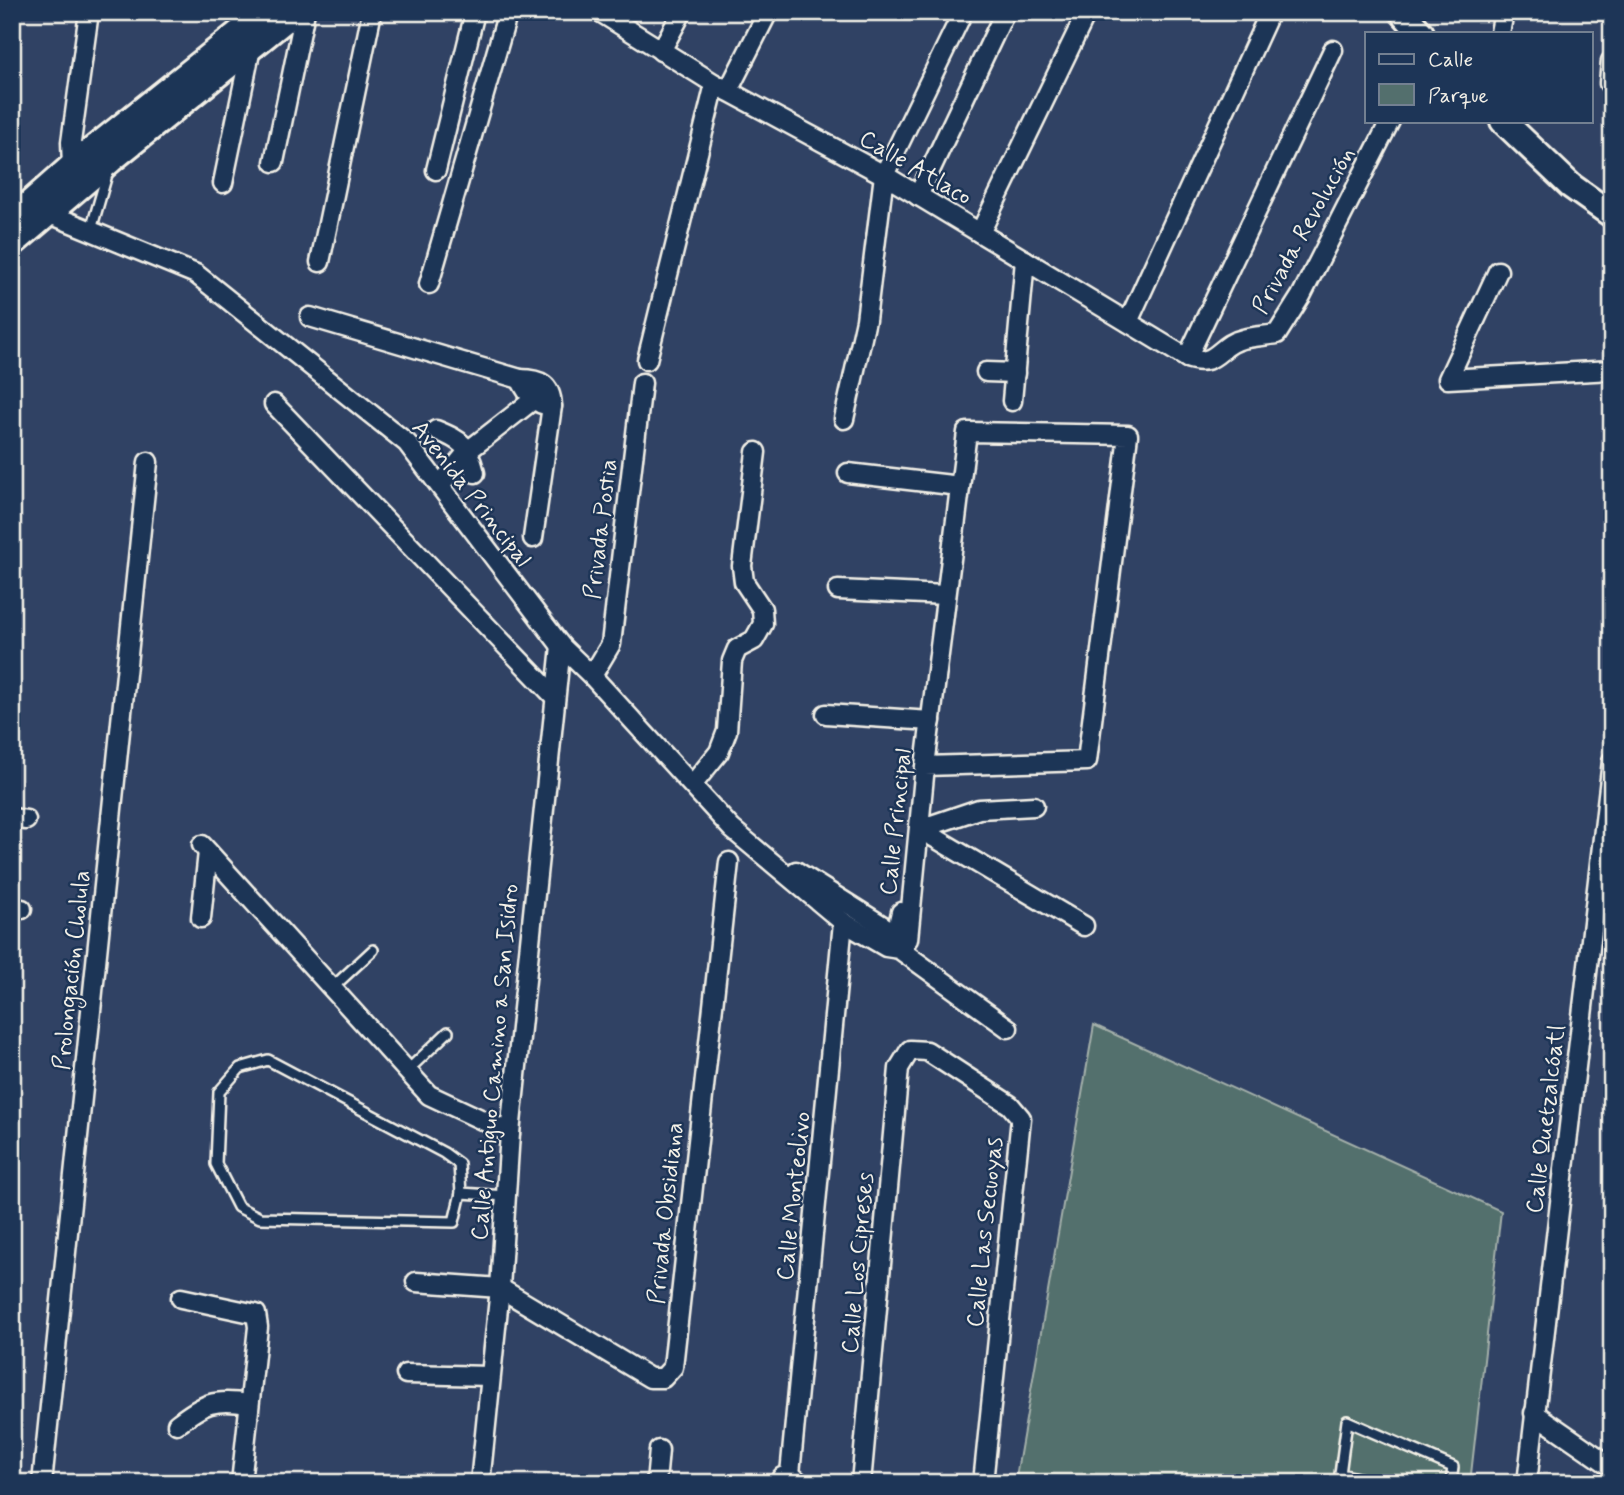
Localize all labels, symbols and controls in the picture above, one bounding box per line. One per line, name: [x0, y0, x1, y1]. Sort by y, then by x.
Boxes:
legend: [1365, 32, 1592, 122]
text: Calle: [1428, 46, 1473, 74]
text: Parque: [1428, 82, 1489, 110]
street label: Calle Atlaco: [853, 124, 977, 213]
street label: Privada Revolución: [1246, 142, 1363, 320]
street label: Avenida Principal: [404, 414, 538, 574]
street label: Privada Postia: [578, 457, 625, 601]
street label: Calle Principal: [873, 747, 920, 897]
street label: Prolongación Cholula: [47, 869, 100, 1072]
street label: Calle Antiguo Camino a San Isidro: [464, 883, 527, 1242]
street label: Calle Quetzalcóatl: [1520, 1023, 1573, 1215]
street label: Calle Monteolivo: [770, 1110, 819, 1282]
street label: Privada Obsidiana: [642, 1121, 691, 1306]
street label: Calle Las Secuoyas: [960, 1135, 1011, 1329]
street label: Calle Los Cipreses: [835, 1171, 882, 1355]

